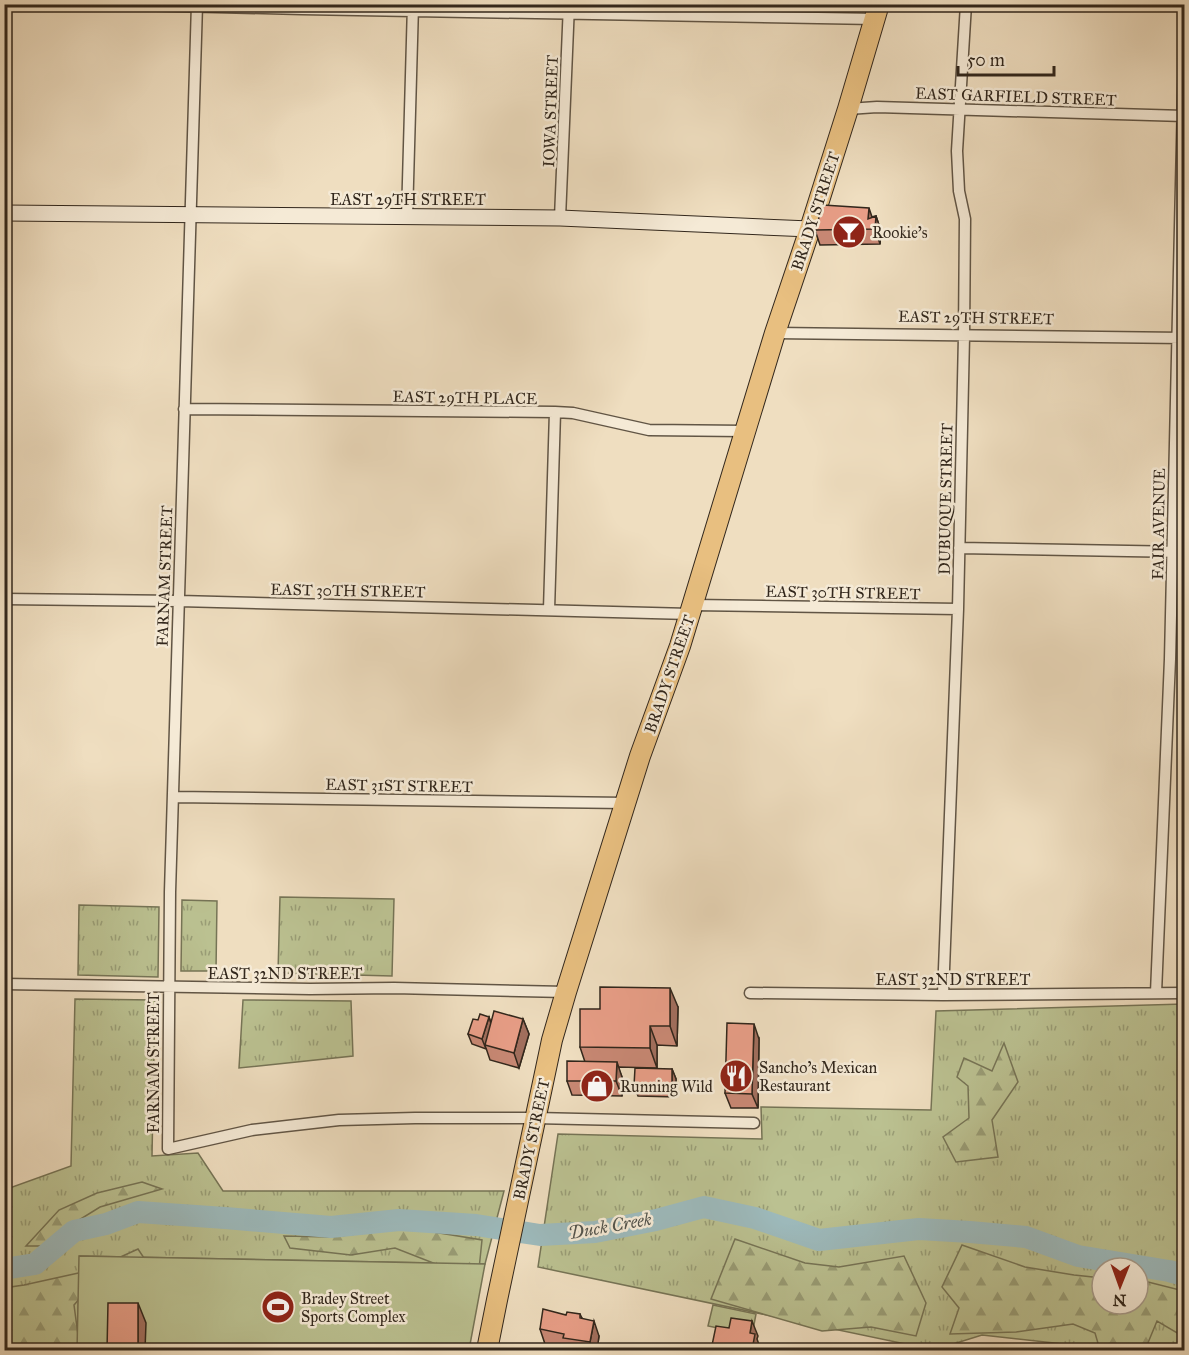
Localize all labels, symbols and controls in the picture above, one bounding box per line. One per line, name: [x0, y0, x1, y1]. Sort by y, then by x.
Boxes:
scale bar: [958, 39, 1054, 77]
text: 50 m: [967, 49, 1005, 71]
street label: IOWA STREET: [539, 54, 562, 168]
street label: EAST GARFIELD STREET: [915, 83, 1117, 110]
street label: BRADY STREET: [787, 149, 844, 273]
street label: EAST 29TH STREET: [330, 190, 486, 209]
bar icon: Rookie's: [831, 214, 867, 250]
place label: Rookie's: [872, 223, 928, 242]
street label: EAST 29TH STREET: [898, 307, 1054, 328]
street label: EAST 29TH PLACE: [392, 387, 538, 408]
street label: DUBUQUE STREET: [935, 423, 956, 575]
street label: FAIR AVENUE: [1148, 468, 1169, 580]
street label: FARNAM STREET: [153, 505, 176, 647]
street label: EAST 30TH STREET: [270, 580, 426, 601]
street label: EAST 30TH STREET: [765, 582, 921, 603]
street label: BRADY STREET: [640, 613, 699, 736]
street label: EAST 31ST STREET: [325, 775, 473, 796]
street label: EAST 32ND STREET: [207, 964, 363, 983]
street label: EAST 32ND STREET: [875, 970, 1031, 989]
street label: FARNAM STREET: [144, 992, 163, 1134]
restaurant icon: Sancho's Mexican Restaurant: [718, 1058, 754, 1094]
place label: Sancho's Mexican Restaurant: [759, 1058, 877, 1095]
shop icon: Running Wild: [579, 1068, 615, 1104]
street label: BRADY STREET: [509, 1077, 554, 1202]
place label: Running Wild: [620, 1077, 713, 1097]
water label: Duck Creek: [567, 1208, 653, 1244]
north arrow: [1090, 1256, 1150, 1316]
sports icon: Bradey Street Sports Complex: [260, 1289, 296, 1325]
place label: Bradey Street Sports Complex: [301, 1289, 406, 1326]
text: N: [1112, 1291, 1127, 1310]

